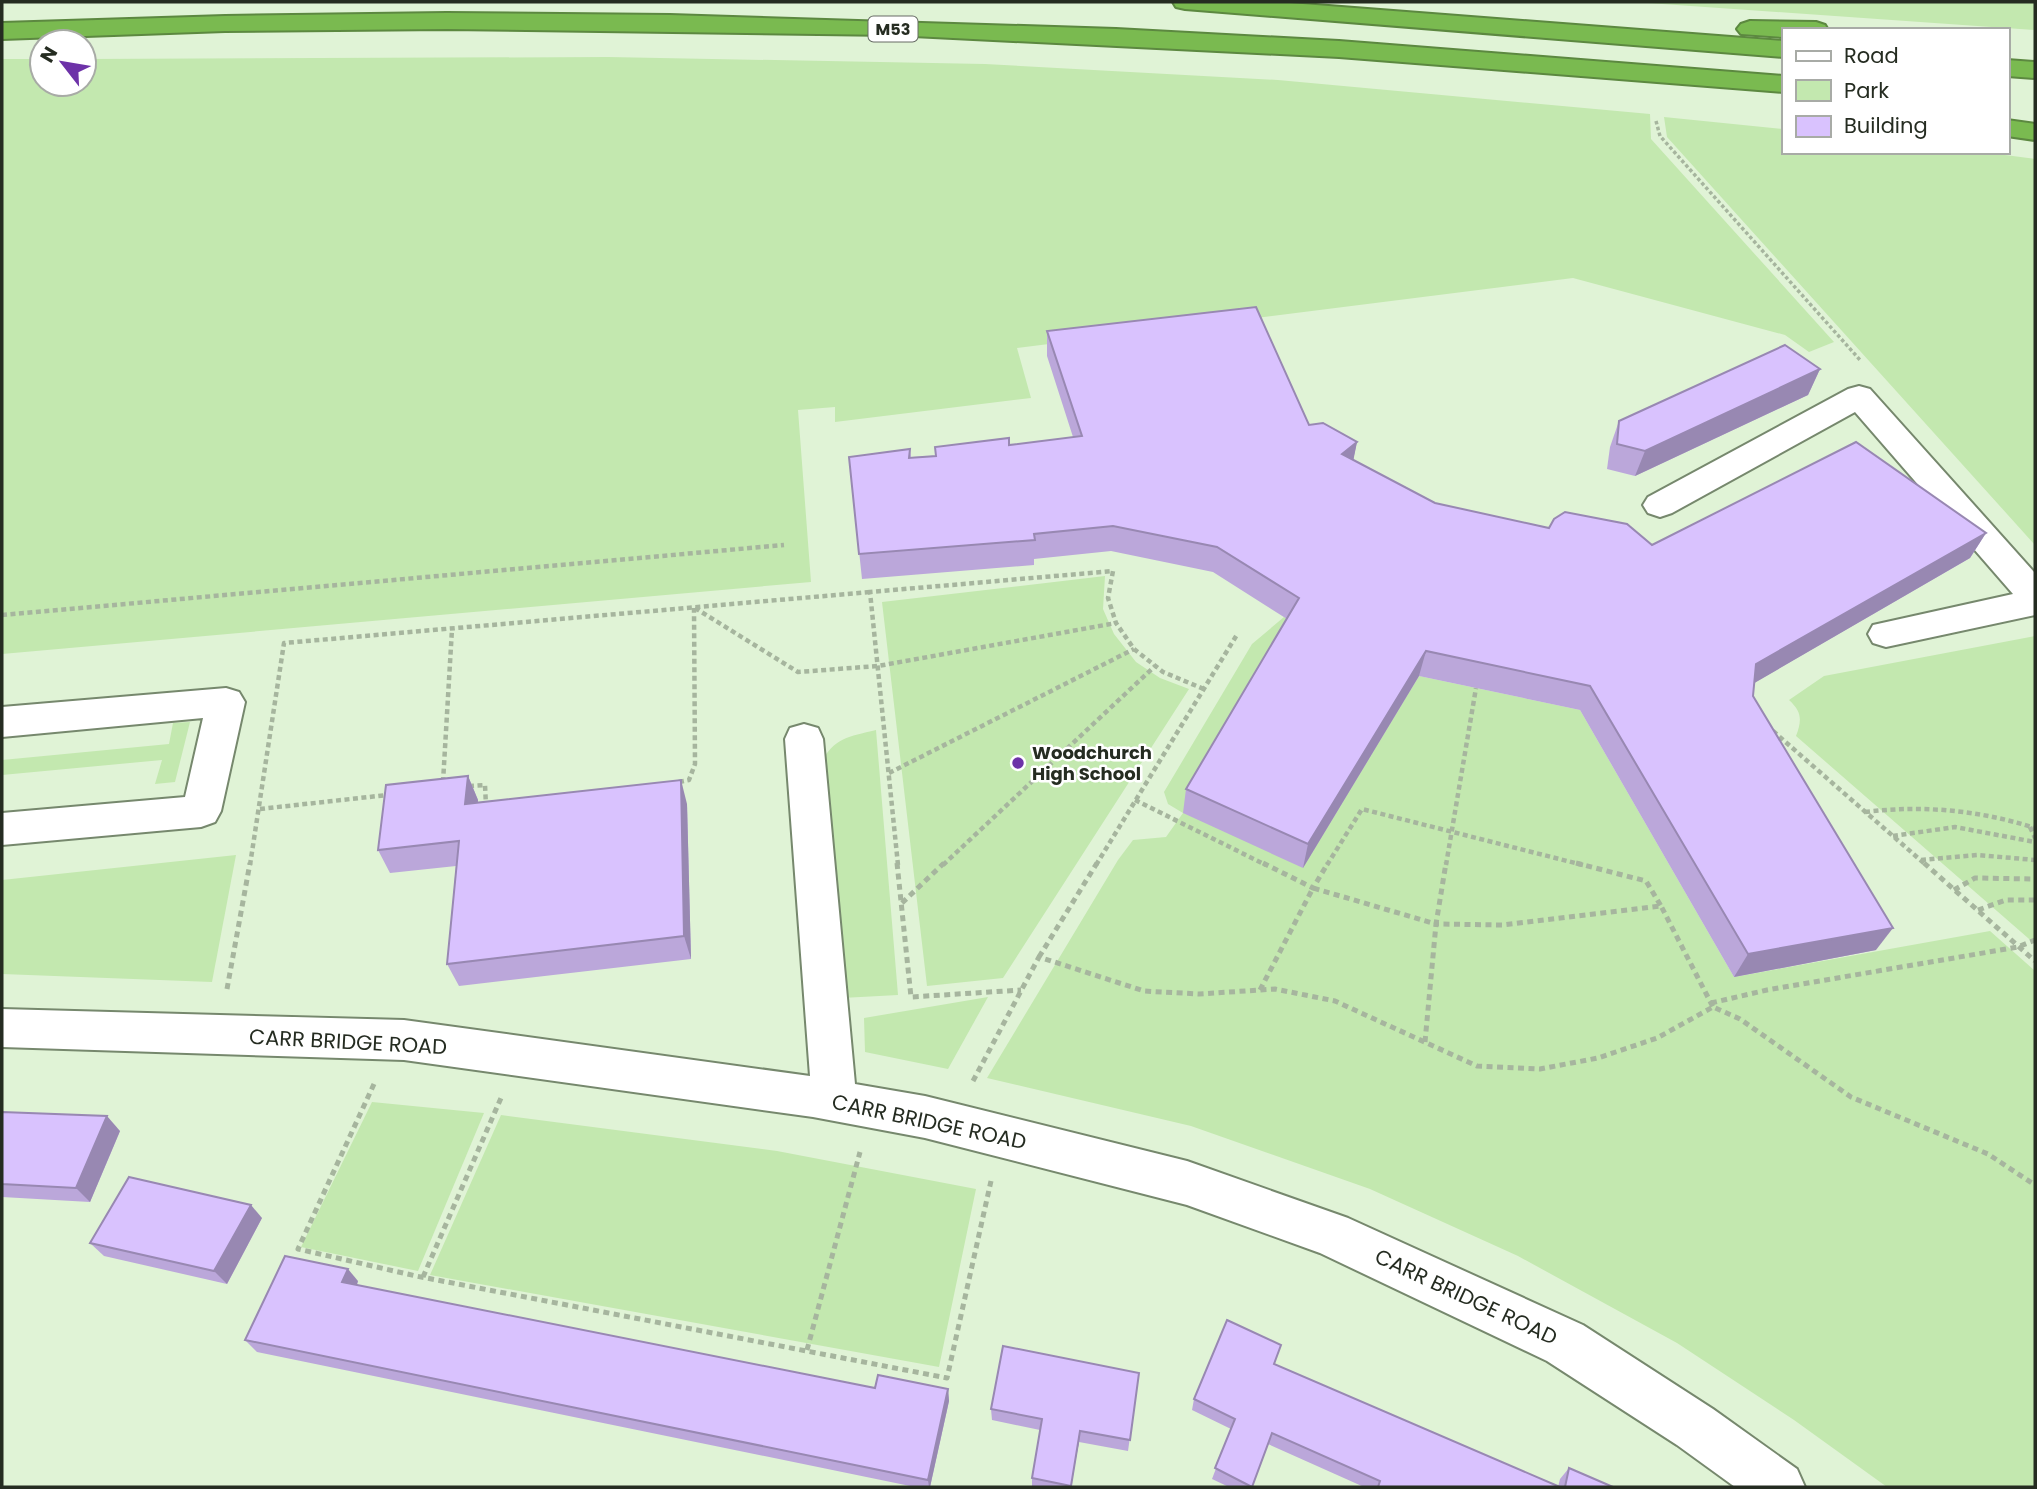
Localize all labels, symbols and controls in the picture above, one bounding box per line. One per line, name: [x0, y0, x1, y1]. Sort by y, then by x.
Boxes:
road number: M53: [868, 17, 917, 42]
north arrow: [28, 28, 98, 98]
legend: [1782, 28, 2009, 154]
text: N: [34, 41, 64, 68]
text: Road: [1844, 41, 1899, 70]
text: Park: [1844, 76, 1889, 105]
text: Building: [1844, 111, 1928, 140]
place label: Woodchurch High School: [1032, 740, 1152, 786]
marker: Woodchurch High School: [1010, 755, 1026, 771]
street label: CARR BRIDGE ROAD: [248, 1022, 448, 1061]
street label: CARR BRIDGE ROAD: [829, 1087, 1029, 1156]
street label: CARR BRIDGE ROAD: [1370, 1242, 1562, 1352]

